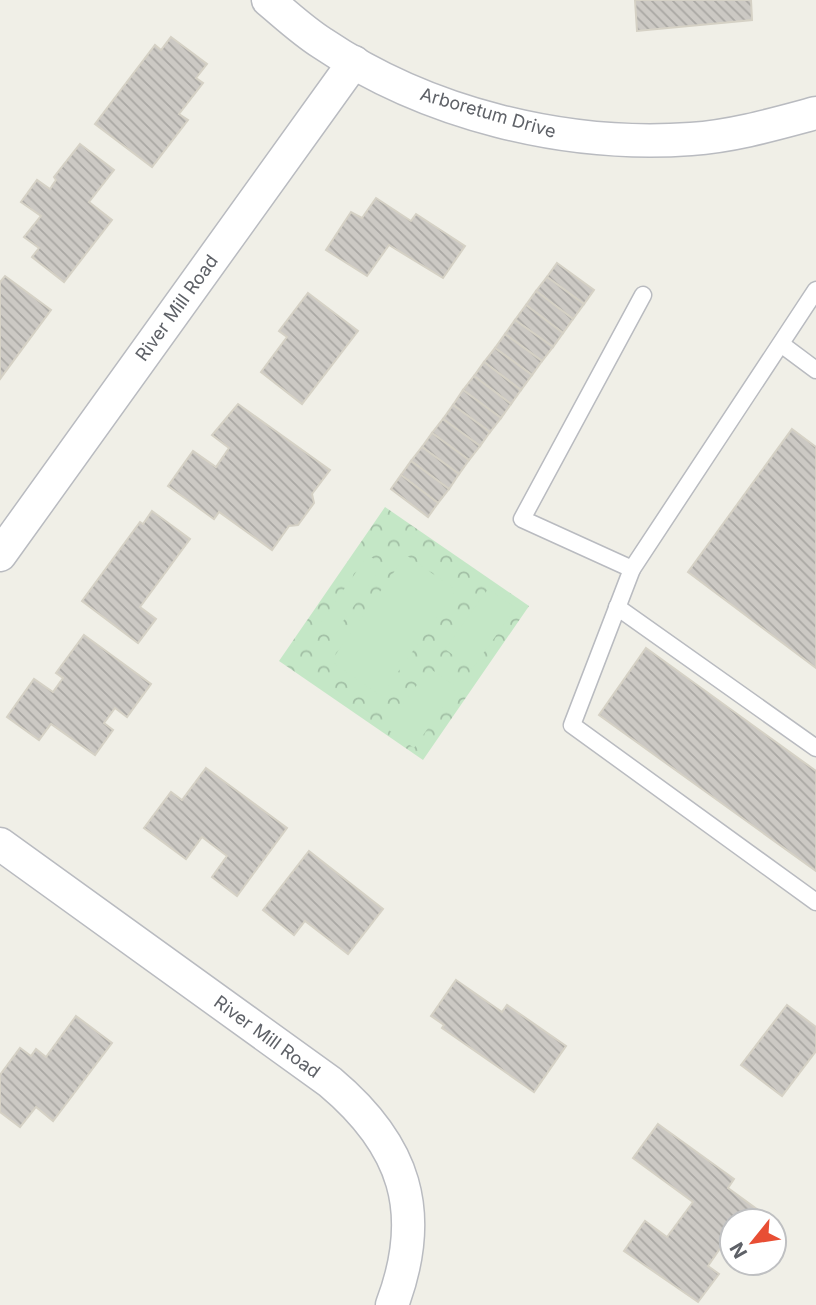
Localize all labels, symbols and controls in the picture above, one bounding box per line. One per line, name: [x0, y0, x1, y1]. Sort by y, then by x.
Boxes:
street label: Arboretum Drive: [418, 83, 558, 142]
street label: River Mill Road: [131, 251, 222, 365]
street label: River Mill Road: [210, 991, 324, 1082]
north arrow: [718, 1207, 788, 1277]
text: N: [725, 1238, 752, 1262]

